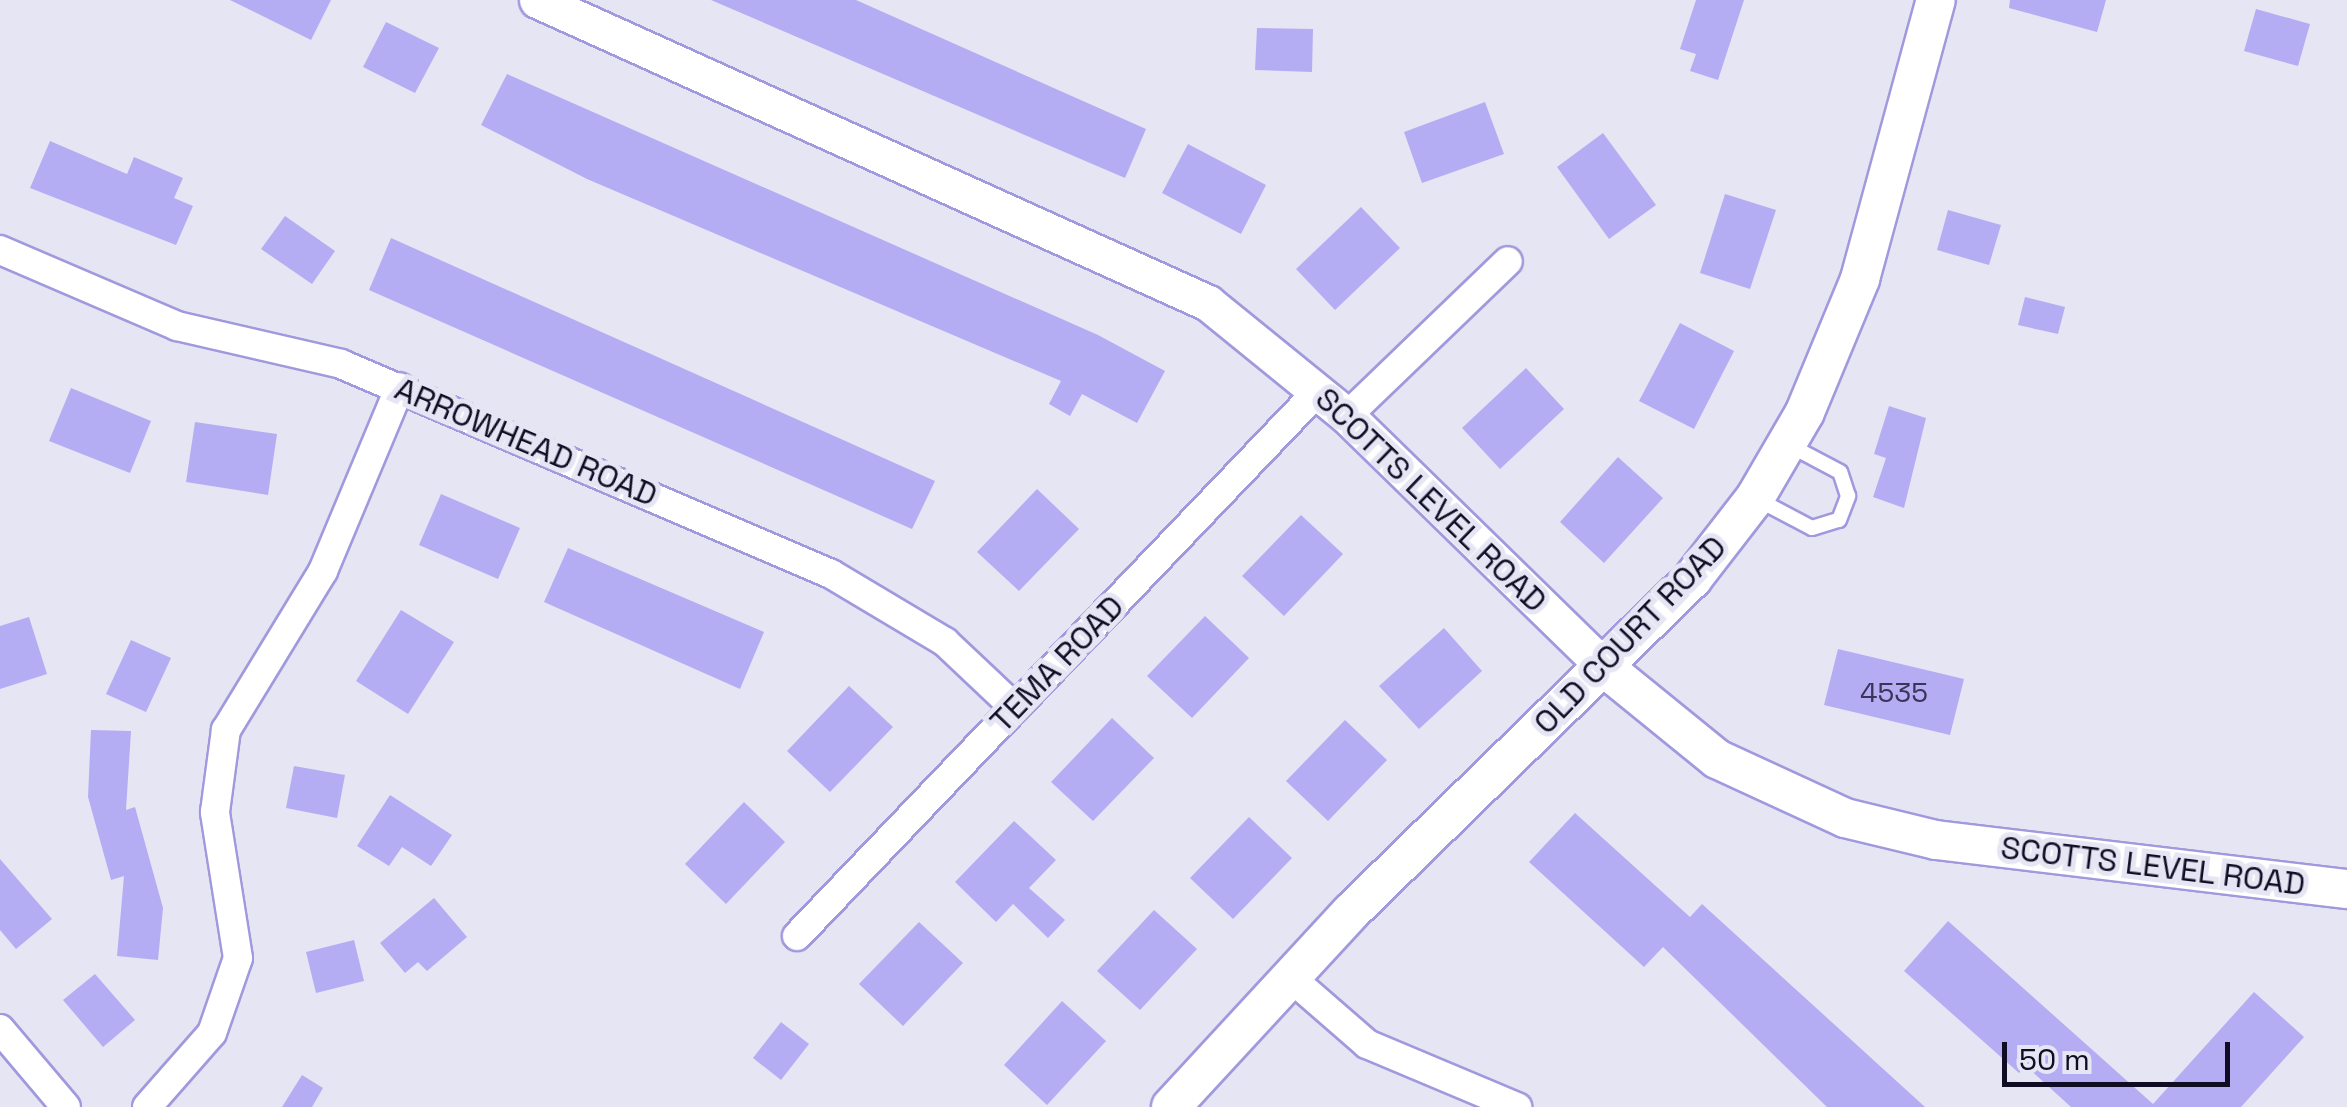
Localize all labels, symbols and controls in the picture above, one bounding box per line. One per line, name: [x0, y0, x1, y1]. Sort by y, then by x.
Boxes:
street label: ARROWHEAD ROAD: [389, 369, 663, 515]
street label: SCOTTS LEVEL ROAD: [1307, 380, 1555, 620]
street label: OLD COURT ROAD: [1525, 528, 1735, 742]
street label: TEMA ROAD: [982, 588, 1132, 740]
house number: 4535: [1860, 675, 1928, 709]
street label: SCOTTS LEVEL ROAD: [1998, 828, 2308, 904]
scale bar: [2007, 1022, 2234, 1084]
text: 50 m: [2019, 1040, 2090, 1079]

